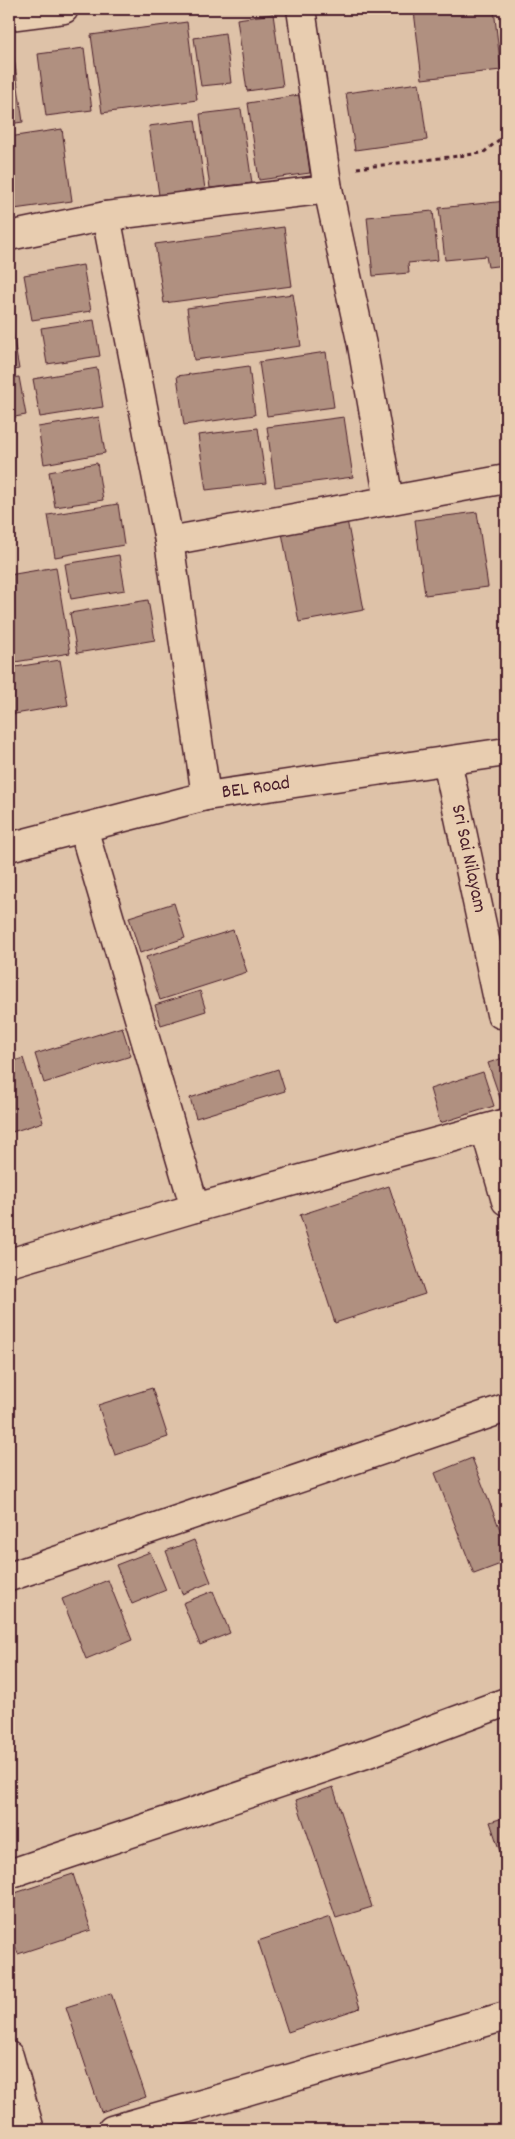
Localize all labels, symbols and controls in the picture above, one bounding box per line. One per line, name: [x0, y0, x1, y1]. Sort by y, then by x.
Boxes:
street label: BEL Road: [220, 770, 292, 808]
street label: Sri Sai Nilayam: [443, 802, 493, 915]

